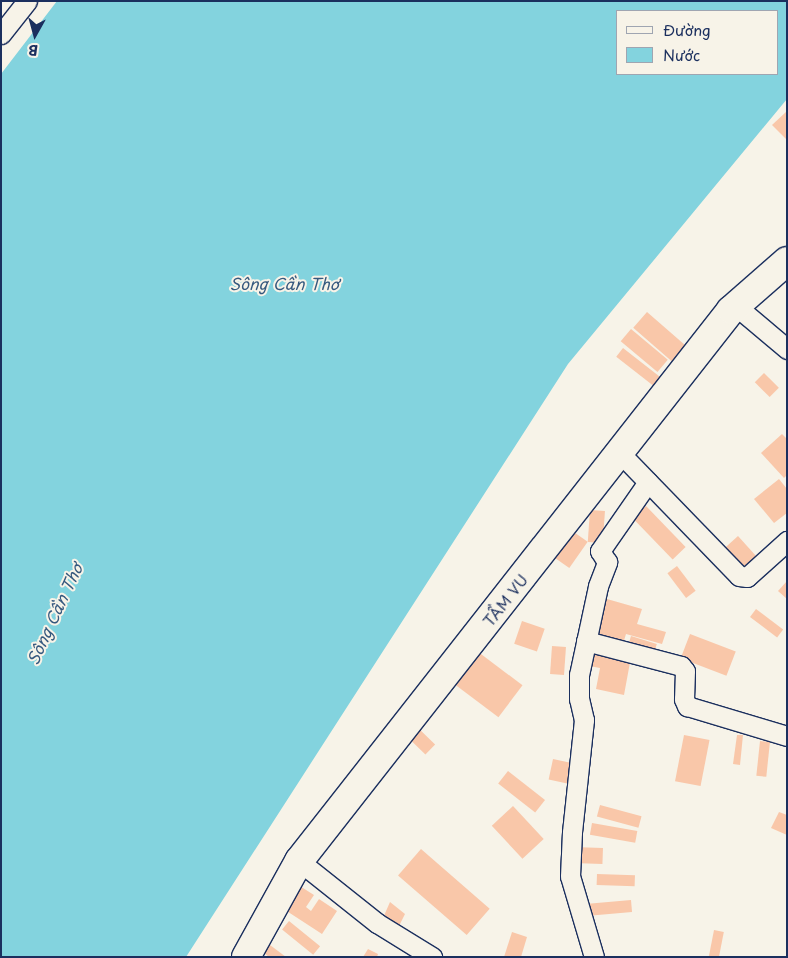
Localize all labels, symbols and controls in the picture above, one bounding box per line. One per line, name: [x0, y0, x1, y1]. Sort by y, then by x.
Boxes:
north arrow: [10, 10, 60, 60]
legend: [616, 10, 778, 75]
text: Đường: [663, 18, 711, 41]
text: B: [27, 39, 39, 61]
text: Nước: [663, 43, 700, 66]
water label: Sông Cần Thơ: [230, 273, 338, 293]
water label: Sông Cần Thơ: [22, 561, 86, 667]
street label: TẦM VU: [479, 570, 531, 630]

